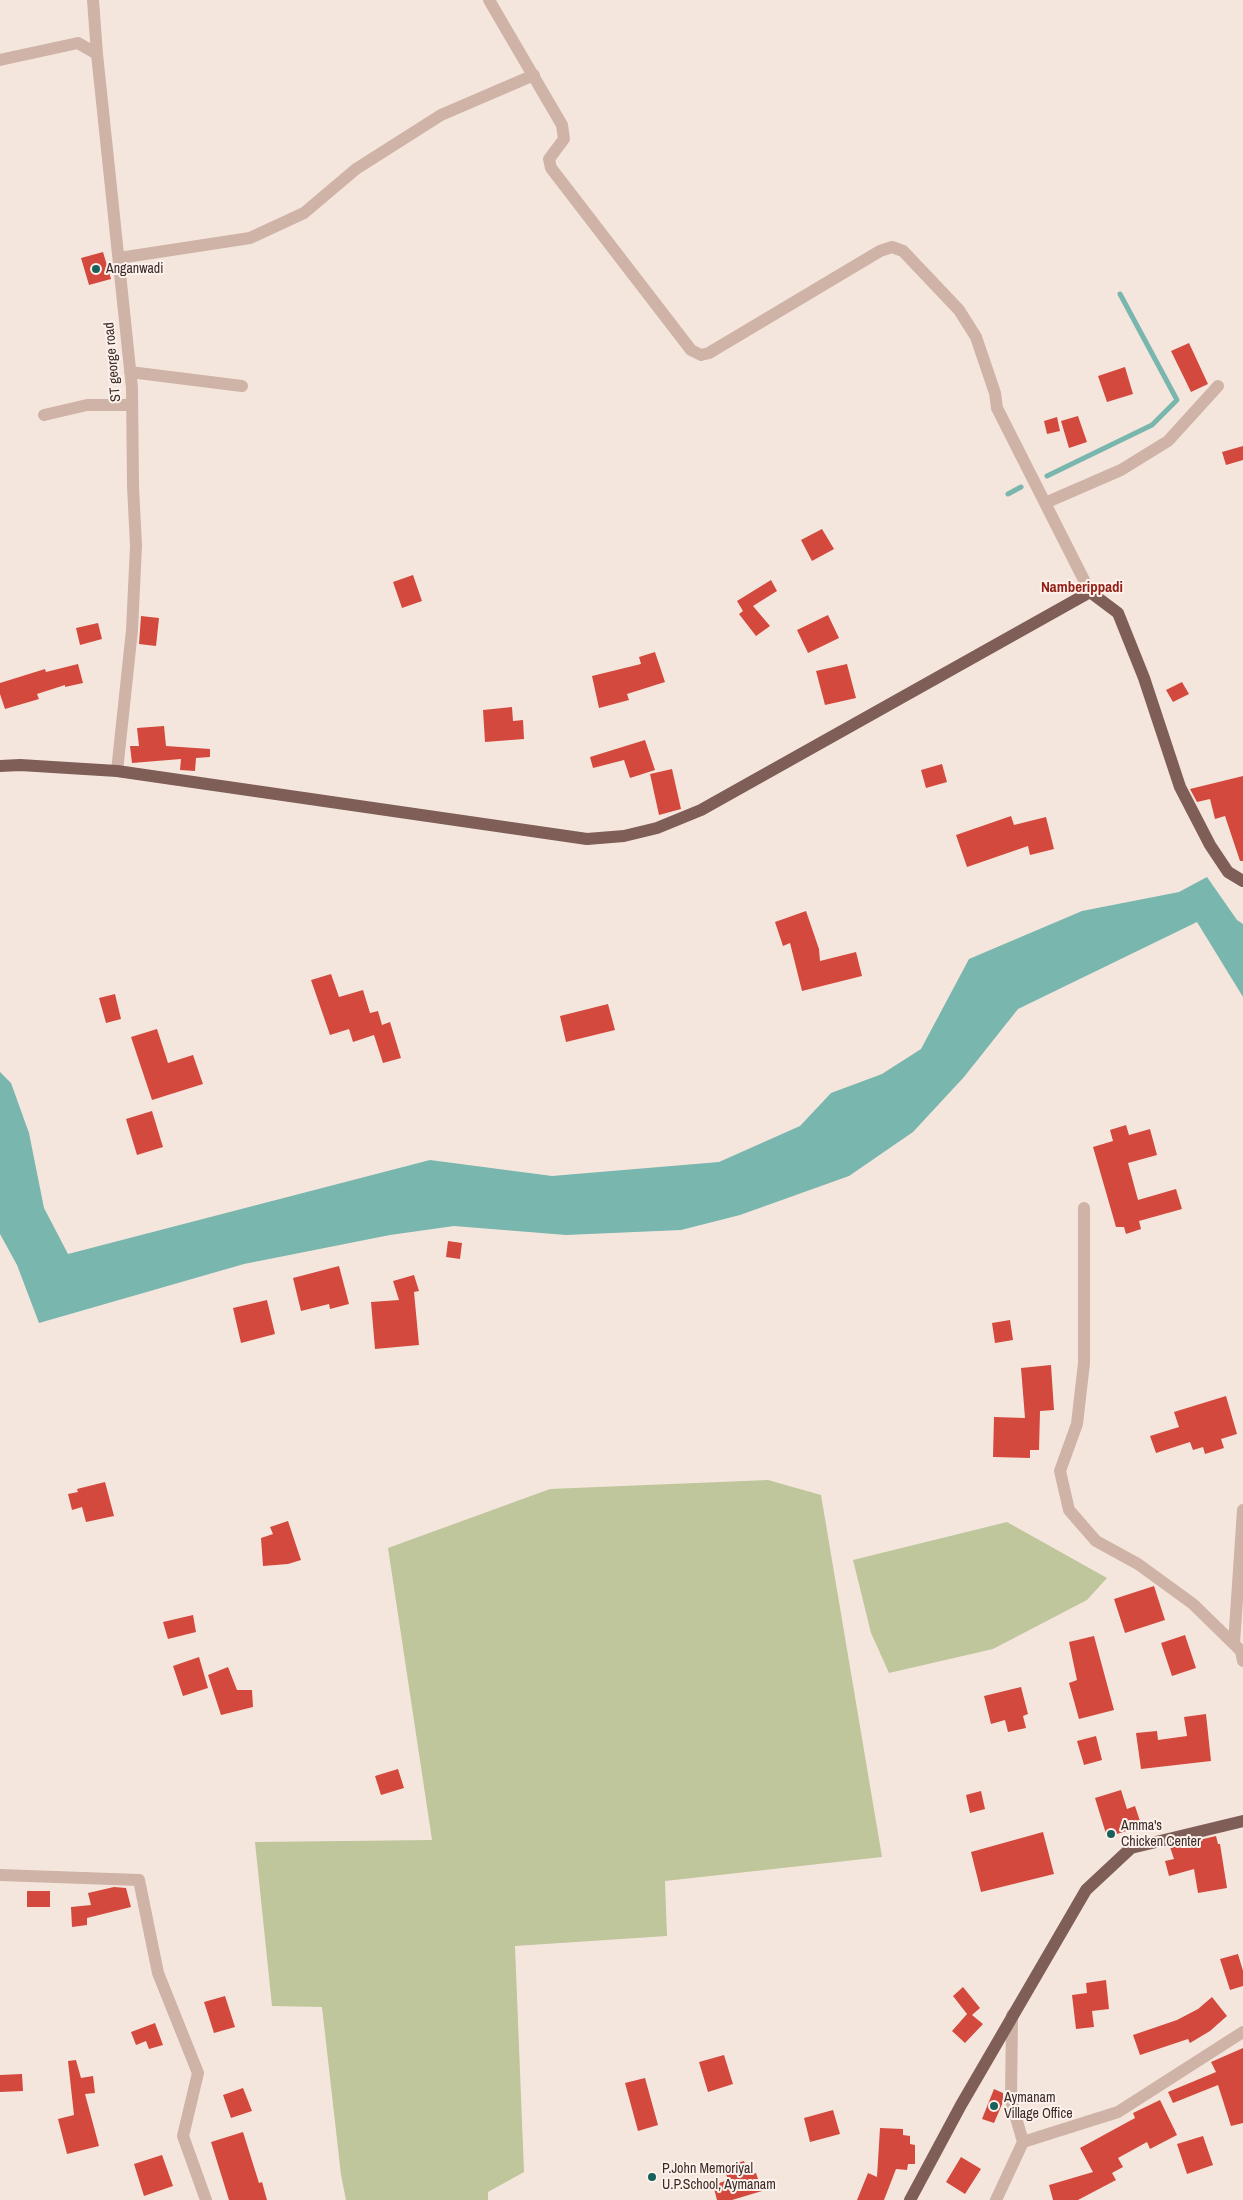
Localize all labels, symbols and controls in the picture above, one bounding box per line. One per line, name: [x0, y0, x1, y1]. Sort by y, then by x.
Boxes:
place label: Anganwadi: [106, 261, 163, 277]
marker: Anganwadi: [90, 263, 102, 275]
street label: ST george road: [101, 322, 125, 402]
district label: Namberippadi: [1041, 579, 1123, 597]
place label: Amma's Chicken Center: [1121, 1818, 1201, 1850]
marker: Amma's Chicken Center: [1105, 1828, 1117, 1840]
place label: Aymanam Village Office: [1004, 2090, 1073, 2122]
marker: Aymanam Village Office: [988, 2100, 1000, 2112]
place label: P.John Memoriyal U.P.School, Aymanam: [662, 2161, 776, 2194]
marker: P.John Memoriyal U.P.School, Aymanam: [646, 2171, 658, 2183]

